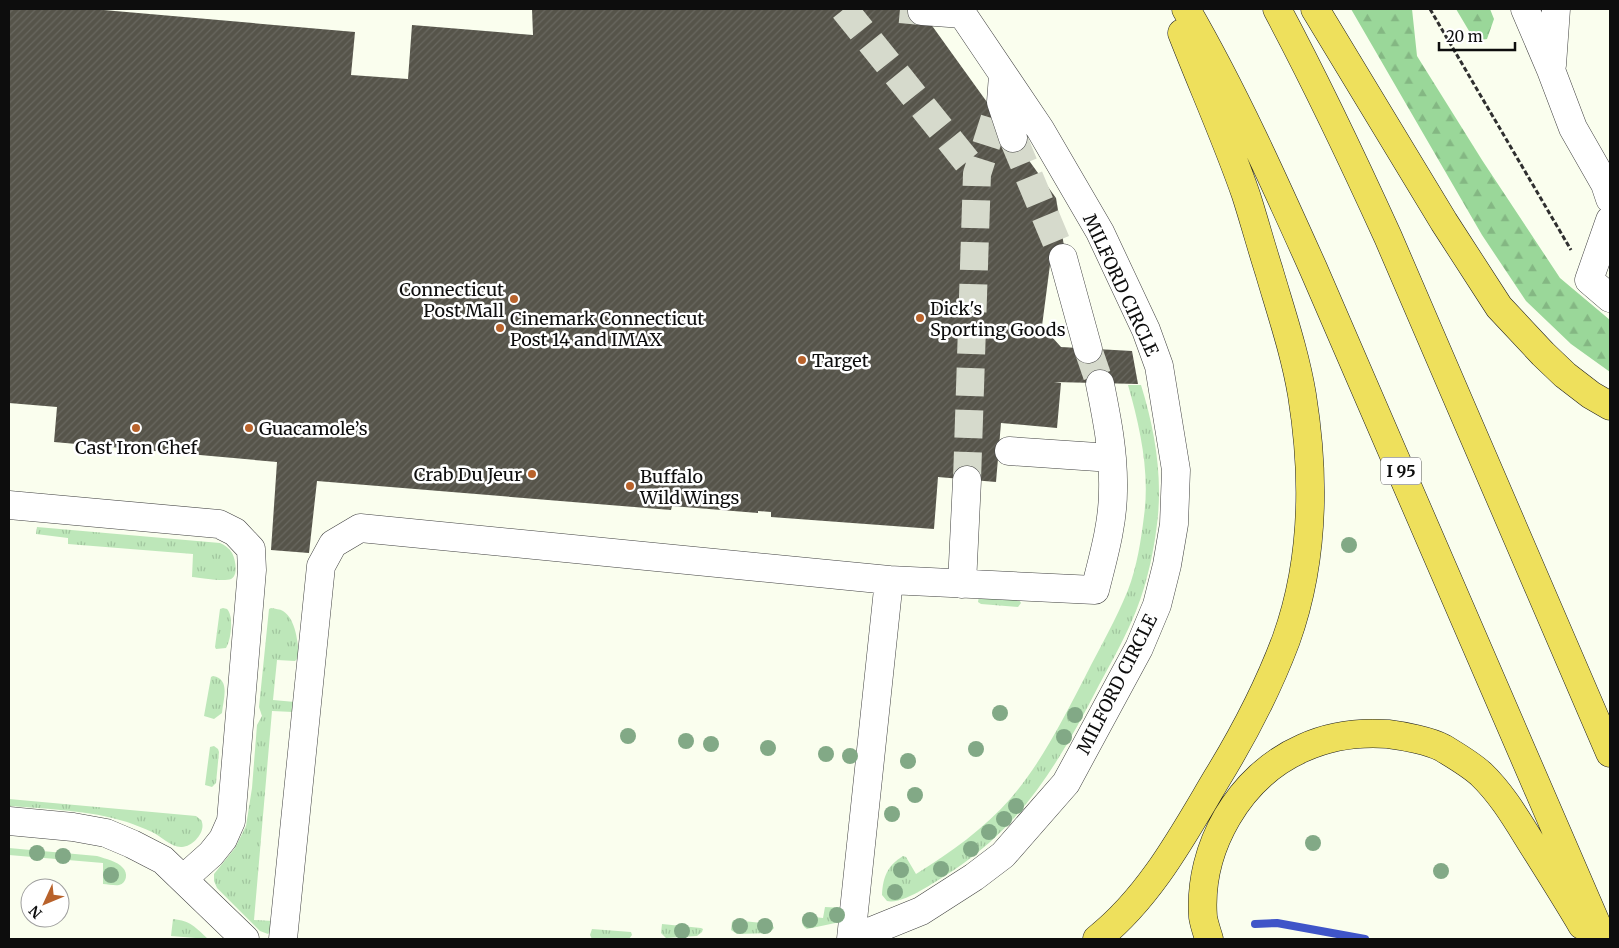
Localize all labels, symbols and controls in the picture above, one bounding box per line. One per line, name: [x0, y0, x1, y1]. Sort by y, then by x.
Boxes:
scale bar: [1439, 20, 1515, 52]
text: 20 m: [1446, 27, 1483, 46]
street label: MILFORD CIRCLE: [1078, 210, 1164, 360]
place label: Connecticut Post Mall: [399, 278, 504, 322]
marker: Connecticut Post Mall: [508, 293, 520, 305]
place label: Dick's Sporting Goods: [930, 297, 1066, 341]
place label: Cinemark Connecticut Post 14 and IMAX: [510, 307, 704, 351]
marker: Dick's Sporting Goods: [914, 312, 926, 324]
marker: Cinemark Connecticut Post 14 and IMAX: [494, 322, 506, 334]
place label: Target: [812, 349, 869, 372]
marker: Target: [796, 354, 808, 366]
place label: Guacamole’s: [259, 417, 368, 440]
marker: Cast Iron Chef: [130, 422, 142, 434]
marker: Guacamole’s: [243, 422, 255, 434]
place label: Cast Iron Chef: [75, 436, 198, 459]
road number: I 95: [1381, 458, 1421, 484]
place label: Crab Du Jeur: [414, 463, 522, 486]
place label: Buffalo Wild Wings: [639, 465, 740, 509]
marker: Crab Du Jeur: [526, 468, 538, 480]
marker: Buffalo Wild Wings: [624, 480, 636, 492]
street label: MILFORD CIRCLE: [1072, 610, 1163, 758]
north arrow: [20, 878, 70, 928]
text: N: [25, 902, 46, 922]

